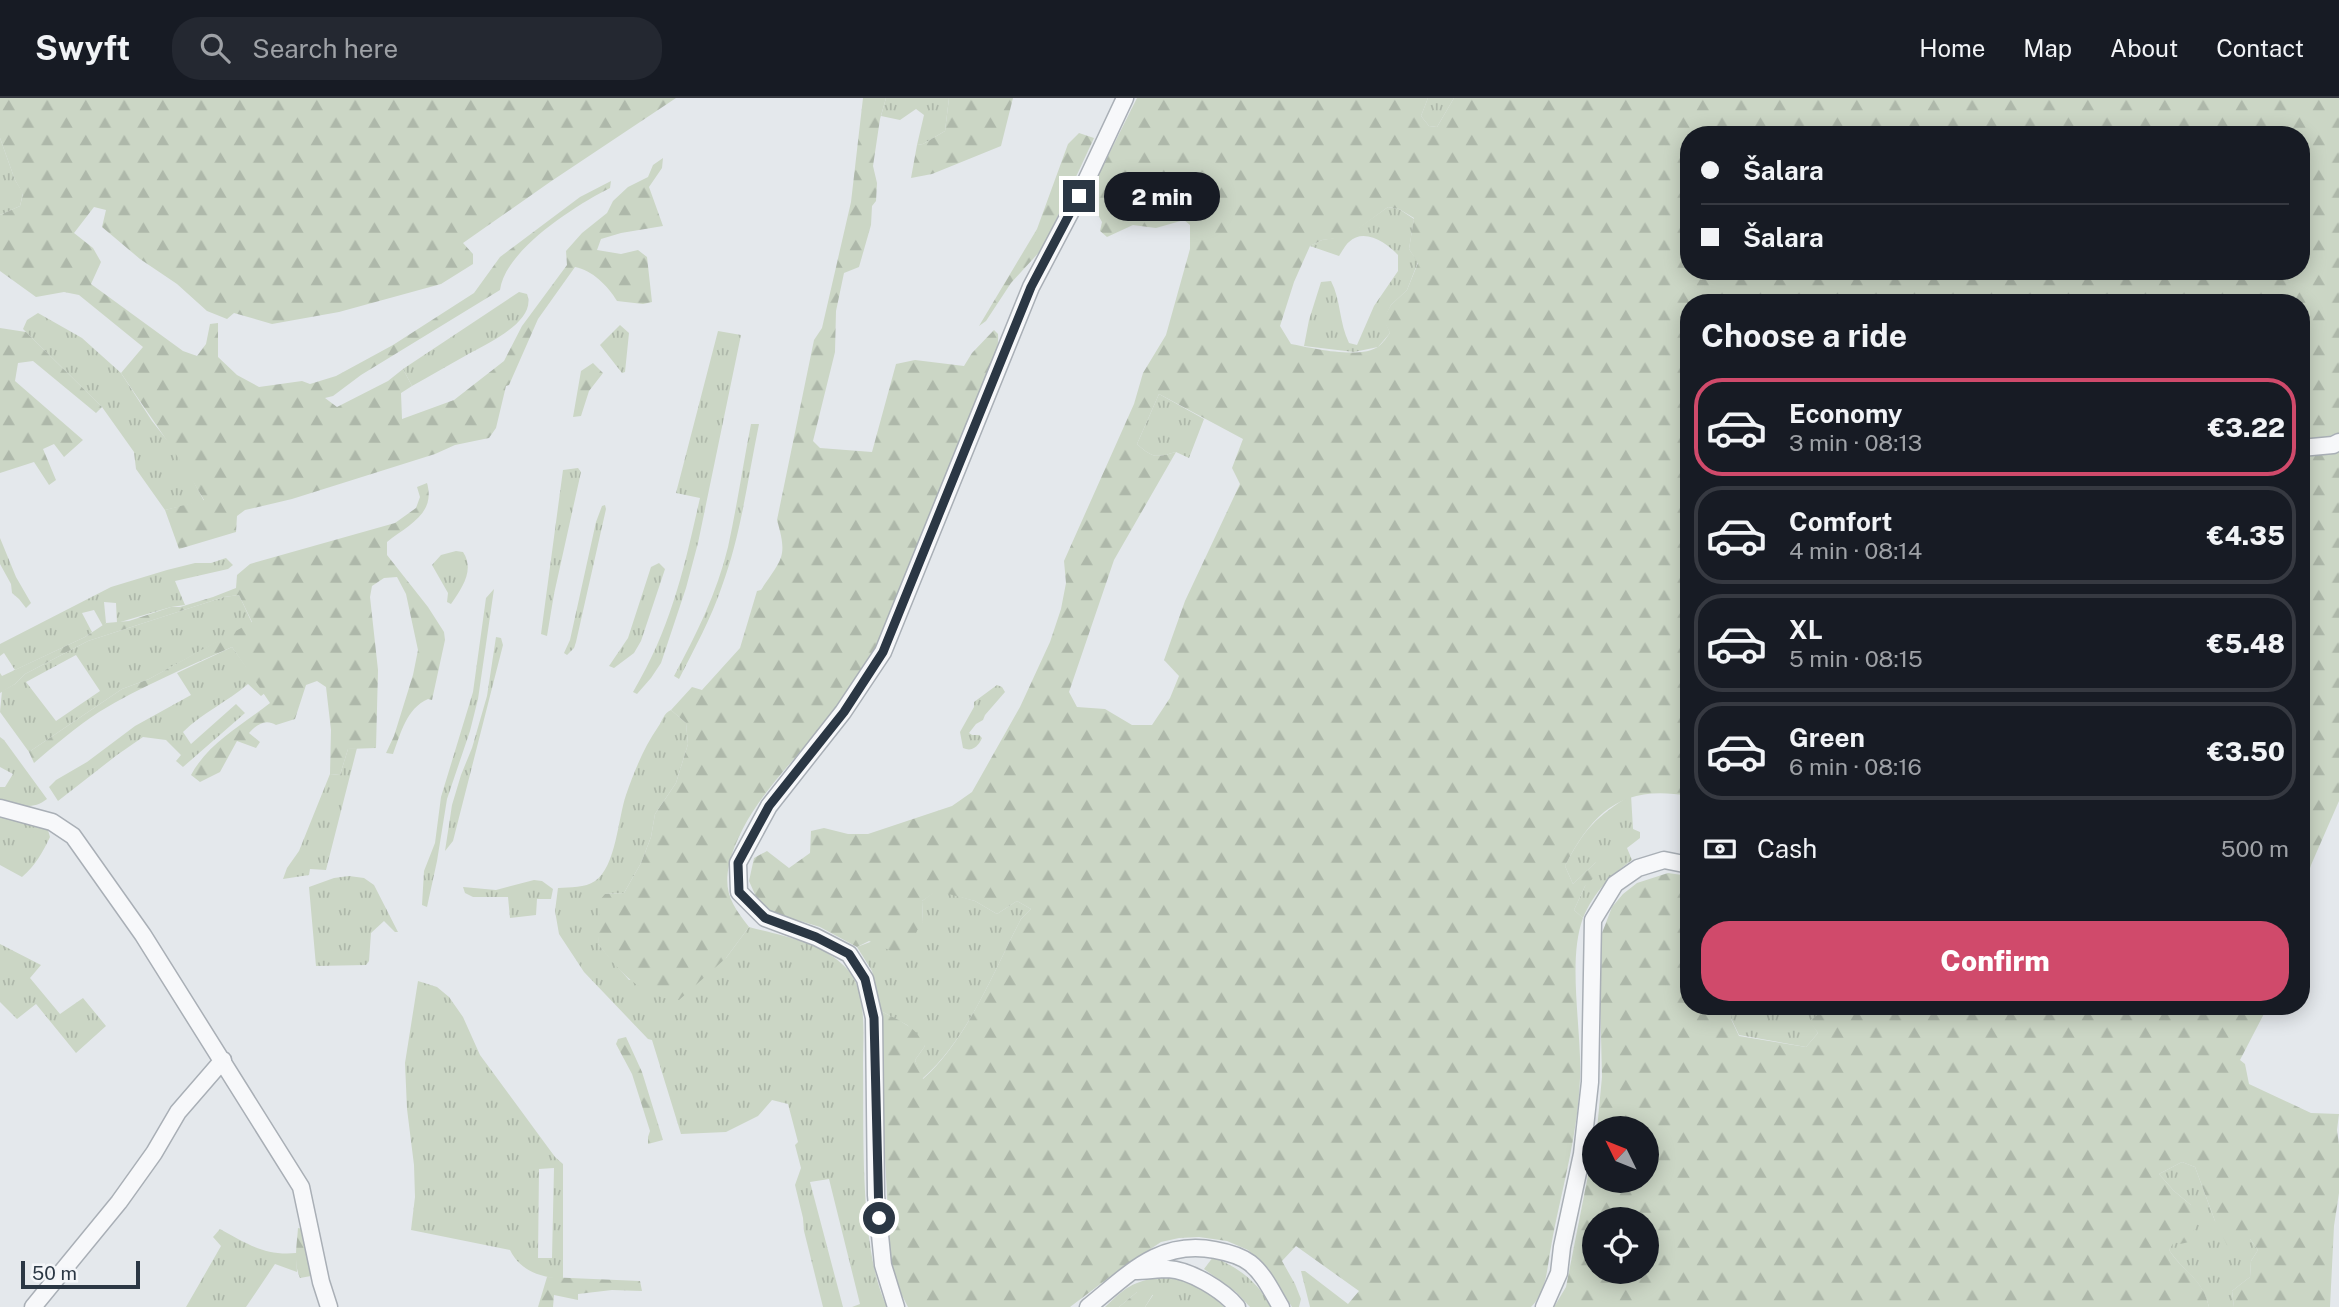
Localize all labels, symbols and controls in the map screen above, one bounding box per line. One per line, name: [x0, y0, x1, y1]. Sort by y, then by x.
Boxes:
search box: [172, 17, 662, 80]
text: Swyft: [35, 29, 130, 67]
icon: search: [196, 29, 234, 67]
text: Search here: [252, 33, 398, 64]
text: Home: [1919, 34, 1985, 62]
text: Map: [2023, 34, 2072, 62]
text: About: [2110, 34, 2178, 62]
text: Contact: [2216, 34, 2304, 62]
text: Šalara: [1743, 155, 1824, 186]
callout: 2 min: [1104, 172, 1219, 220]
route end: [1063, 180, 1095, 212]
text: 2 min: [1131, 183, 1193, 210]
text: Šalara: [1743, 222, 1824, 253]
text: Choose a ride: [1701, 317, 1907, 354]
icon: car: [1705, 396, 1768, 459]
text: Economy: [1789, 398, 1902, 429]
text: €3.22: [2208, 412, 2285, 443]
text: 3 min · 08:13: [1789, 429, 1922, 456]
icon: car: [1705, 504, 1768, 567]
text: Comfort: [1789, 506, 1892, 537]
text: €4.35: [2207, 520, 2285, 551]
text: 4 min · 08:14: [1789, 537, 1922, 564]
icon: car: [1705, 612, 1768, 675]
text: XL: [1789, 614, 1823, 645]
text: €5.48: [2207, 628, 2285, 659]
text: 5 min · 08:15: [1789, 645, 1923, 672]
icon: car: [1705, 720, 1768, 783]
text: Green: [1789, 722, 1865, 753]
text: €3.50: [2207, 736, 2285, 767]
text: 6 min · 08:16: [1789, 753, 1922, 780]
icon: cash: [1701, 830, 1739, 868]
text: Cash: [1757, 833, 1817, 864]
text: 500 m: [2221, 835, 2289, 862]
button: Confirm: [1701, 921, 2289, 1001]
north arrow: [1582, 1116, 1659, 1194]
map controls: [1582, 1116, 1659, 1284]
route start: [863, 1202, 895, 1234]
button: locate: [1582, 1207, 1659, 1284]
scale bar: [21, 1258, 140, 1290]
text: 50 m: [32, 1262, 77, 1284]

